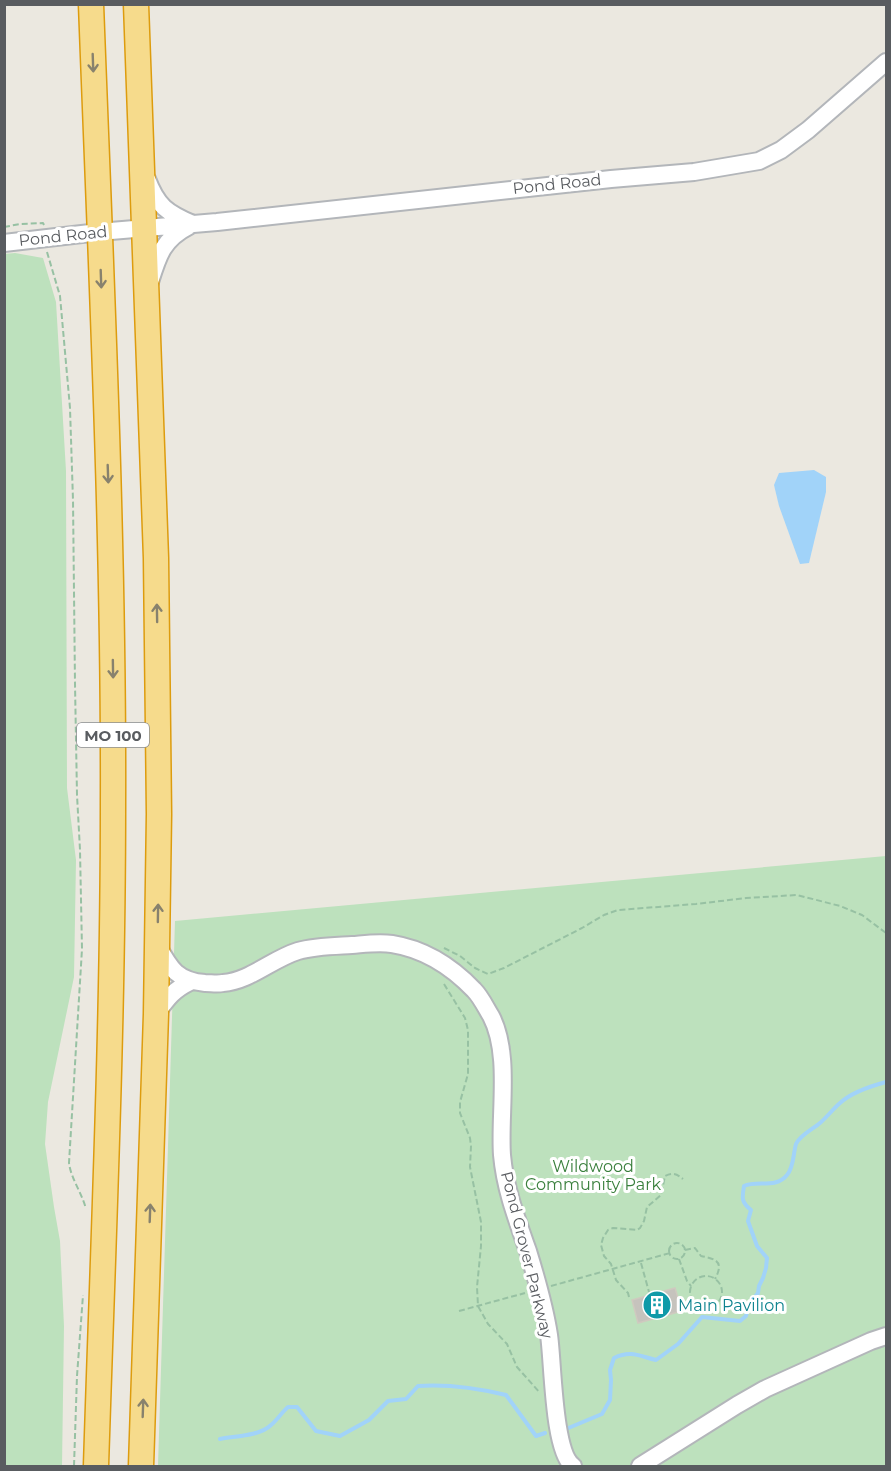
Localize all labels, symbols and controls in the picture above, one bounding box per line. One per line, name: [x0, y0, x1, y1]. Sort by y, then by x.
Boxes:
one-way arrow: [87, 52, 99, 72]
street label: Pond Road: [512, 170, 602, 198]
street label: Pond Road: [18, 222, 108, 250]
one-way arrow: [95, 268, 107, 288]
one-way arrow: [102, 463, 114, 483]
one-way arrow: [151, 604, 163, 624]
one-way arrow: [107, 658, 118, 678]
road number: MO 100: [77, 723, 149, 747]
one-way arrow: [152, 904, 163, 924]
park label: Wildwood Community Park: [525, 1157, 661, 1194]
street label: Pond Grover Parkway: [497, 1169, 557, 1341]
one-way arrow: [144, 1204, 155, 1224]
building icon: Main Pavilion: [641, 1289, 673, 1321]
place label: Main Pavilion: [678, 1296, 785, 1315]
one-way arrow: [138, 1399, 149, 1419]

